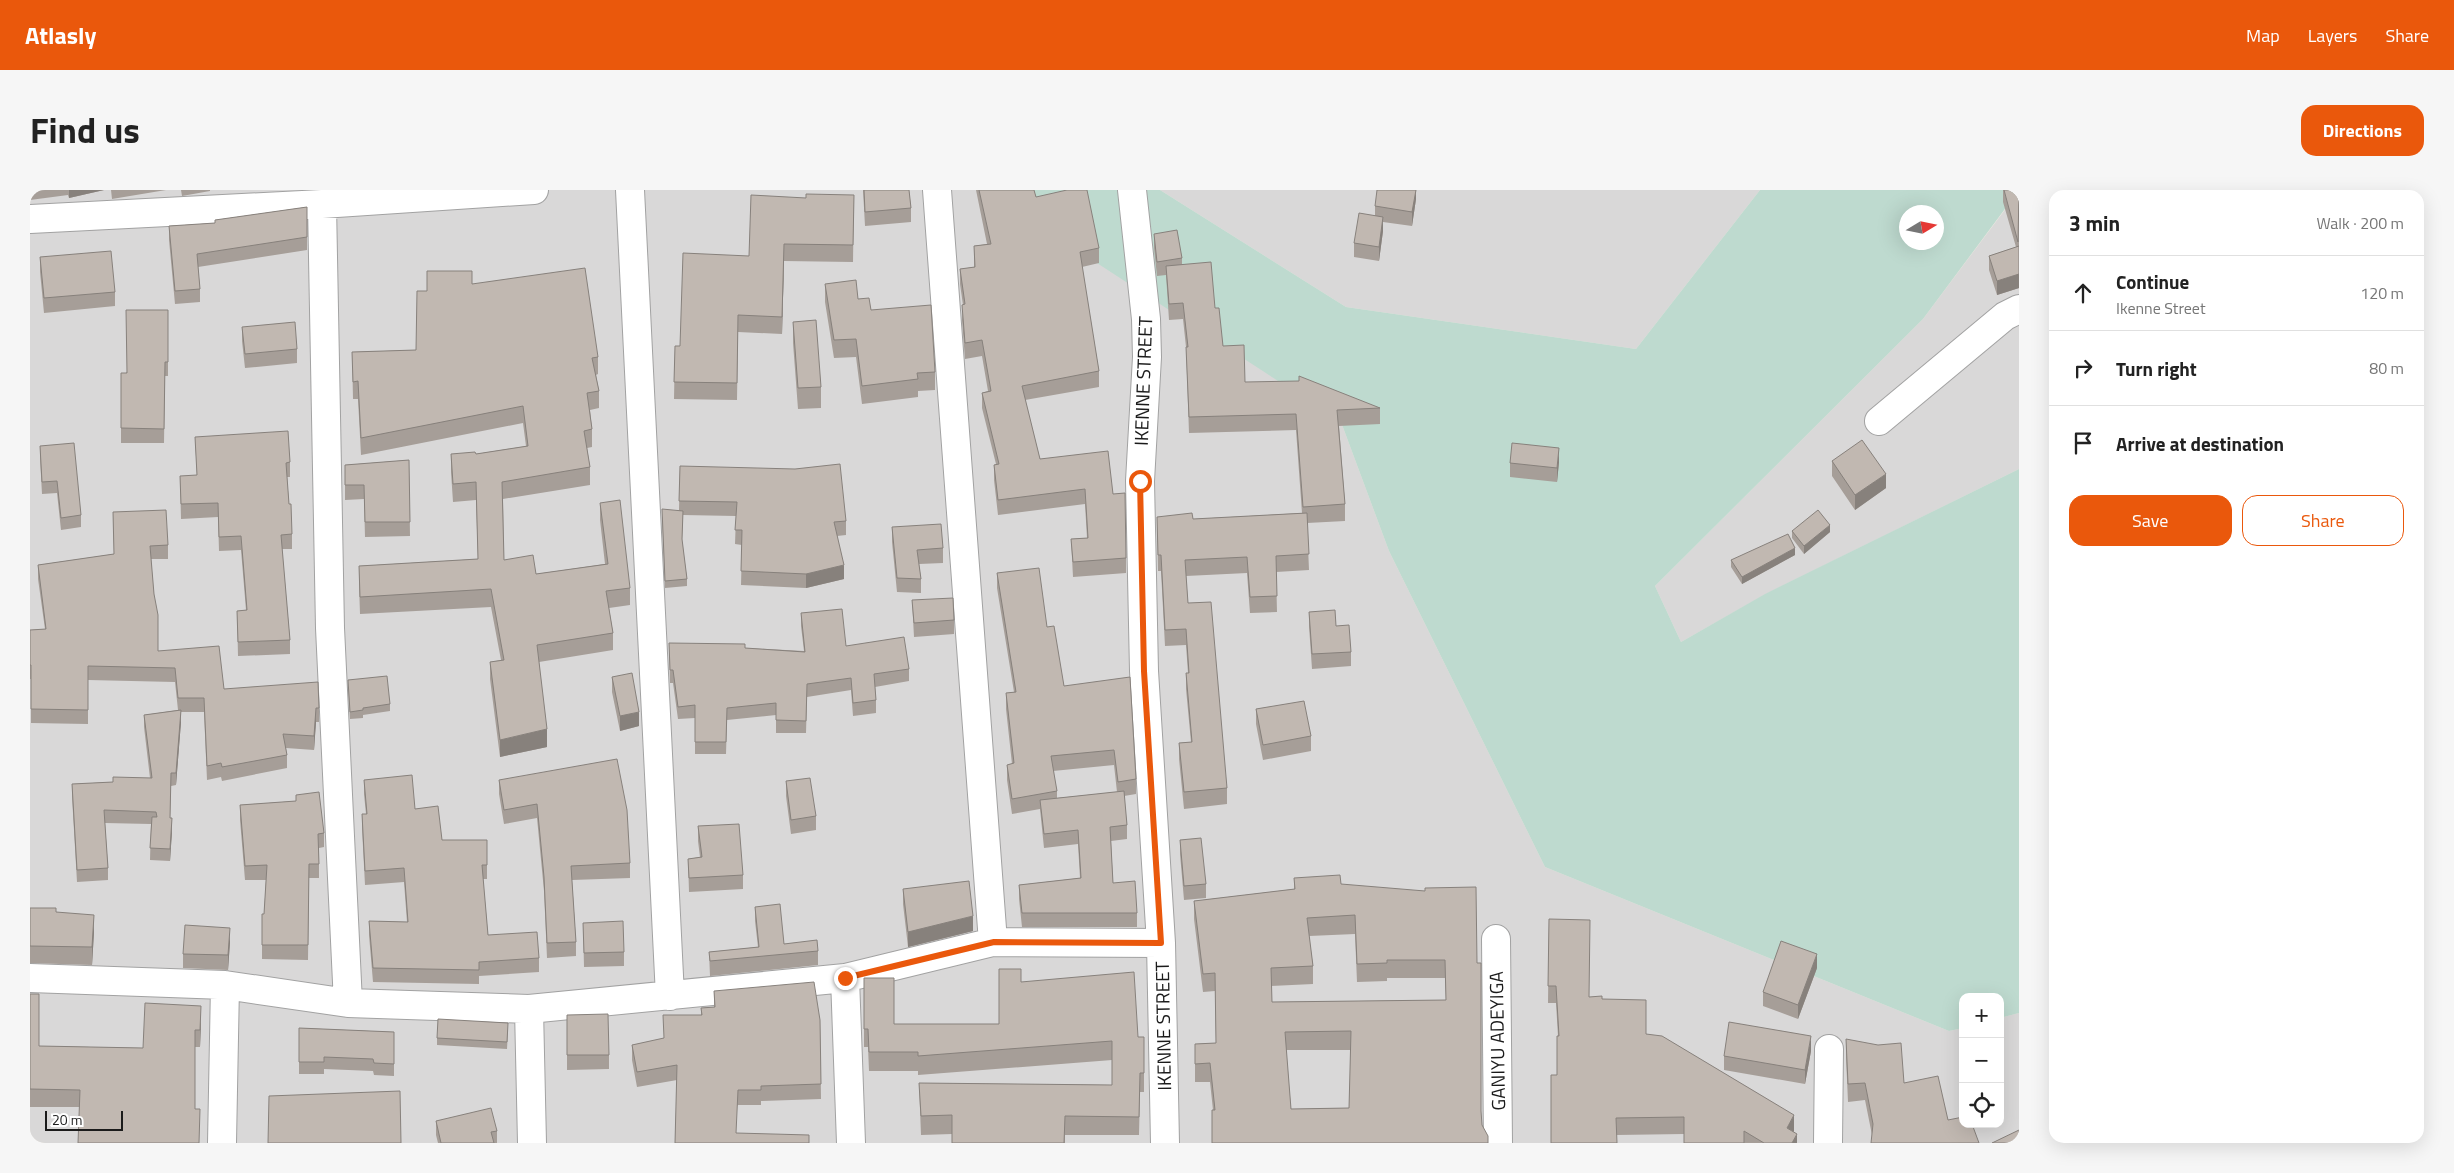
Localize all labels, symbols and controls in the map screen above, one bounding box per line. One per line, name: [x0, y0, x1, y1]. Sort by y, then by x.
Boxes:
text: Atlasly: [25, 17, 96, 53]
text: Map: [2246, 22, 2280, 49]
text: Layers: [2308, 22, 2357, 49]
text: Share: [2385, 22, 2429, 49]
text: Find us: [30, 103, 140, 157]
button: Directions: [2301, 105, 2424, 156]
north arrow: [1899, 205, 1944, 250]
text: 3 min: [2069, 207, 2120, 239]
text: Walk · 200 m: [2316, 211, 2404, 235]
text: Continue: [2116, 267, 2189, 296]
icon: ahead: [2069, 279, 2097, 307]
text: 120 m: [2360, 281, 2404, 305]
text: Ikenne Street: [2116, 296, 2206, 320]
street label: IKENNE STREET: [1126, 316, 1159, 446]
icon: right: [2069, 354, 2097, 382]
text: Turn right: [2116, 354, 2197, 383]
text: 80 m: [2369, 356, 2404, 380]
icon: arrive: [2069, 429, 2097, 457]
text: Arrive at destination: [2116, 429, 2284, 458]
route start: [1129, 470, 1152, 493]
button: Save: [2069, 495, 2232, 546]
button: Share: [2242, 495, 2404, 546]
street label: IKENNE STREET: [1147, 961, 1178, 1091]
route end: [834, 967, 857, 990]
street label: GANIYU ADEYIGA: [1481, 971, 1512, 1111]
map controls: [1959, 993, 2004, 1128]
button: +: [1959, 993, 2004, 1038]
button: −: [1959, 1038, 2004, 1083]
button: locate: [1959, 1083, 2004, 1128]
scale bar: [45, 1108, 122, 1131]
text: 20 m: [52, 1109, 82, 1130]

